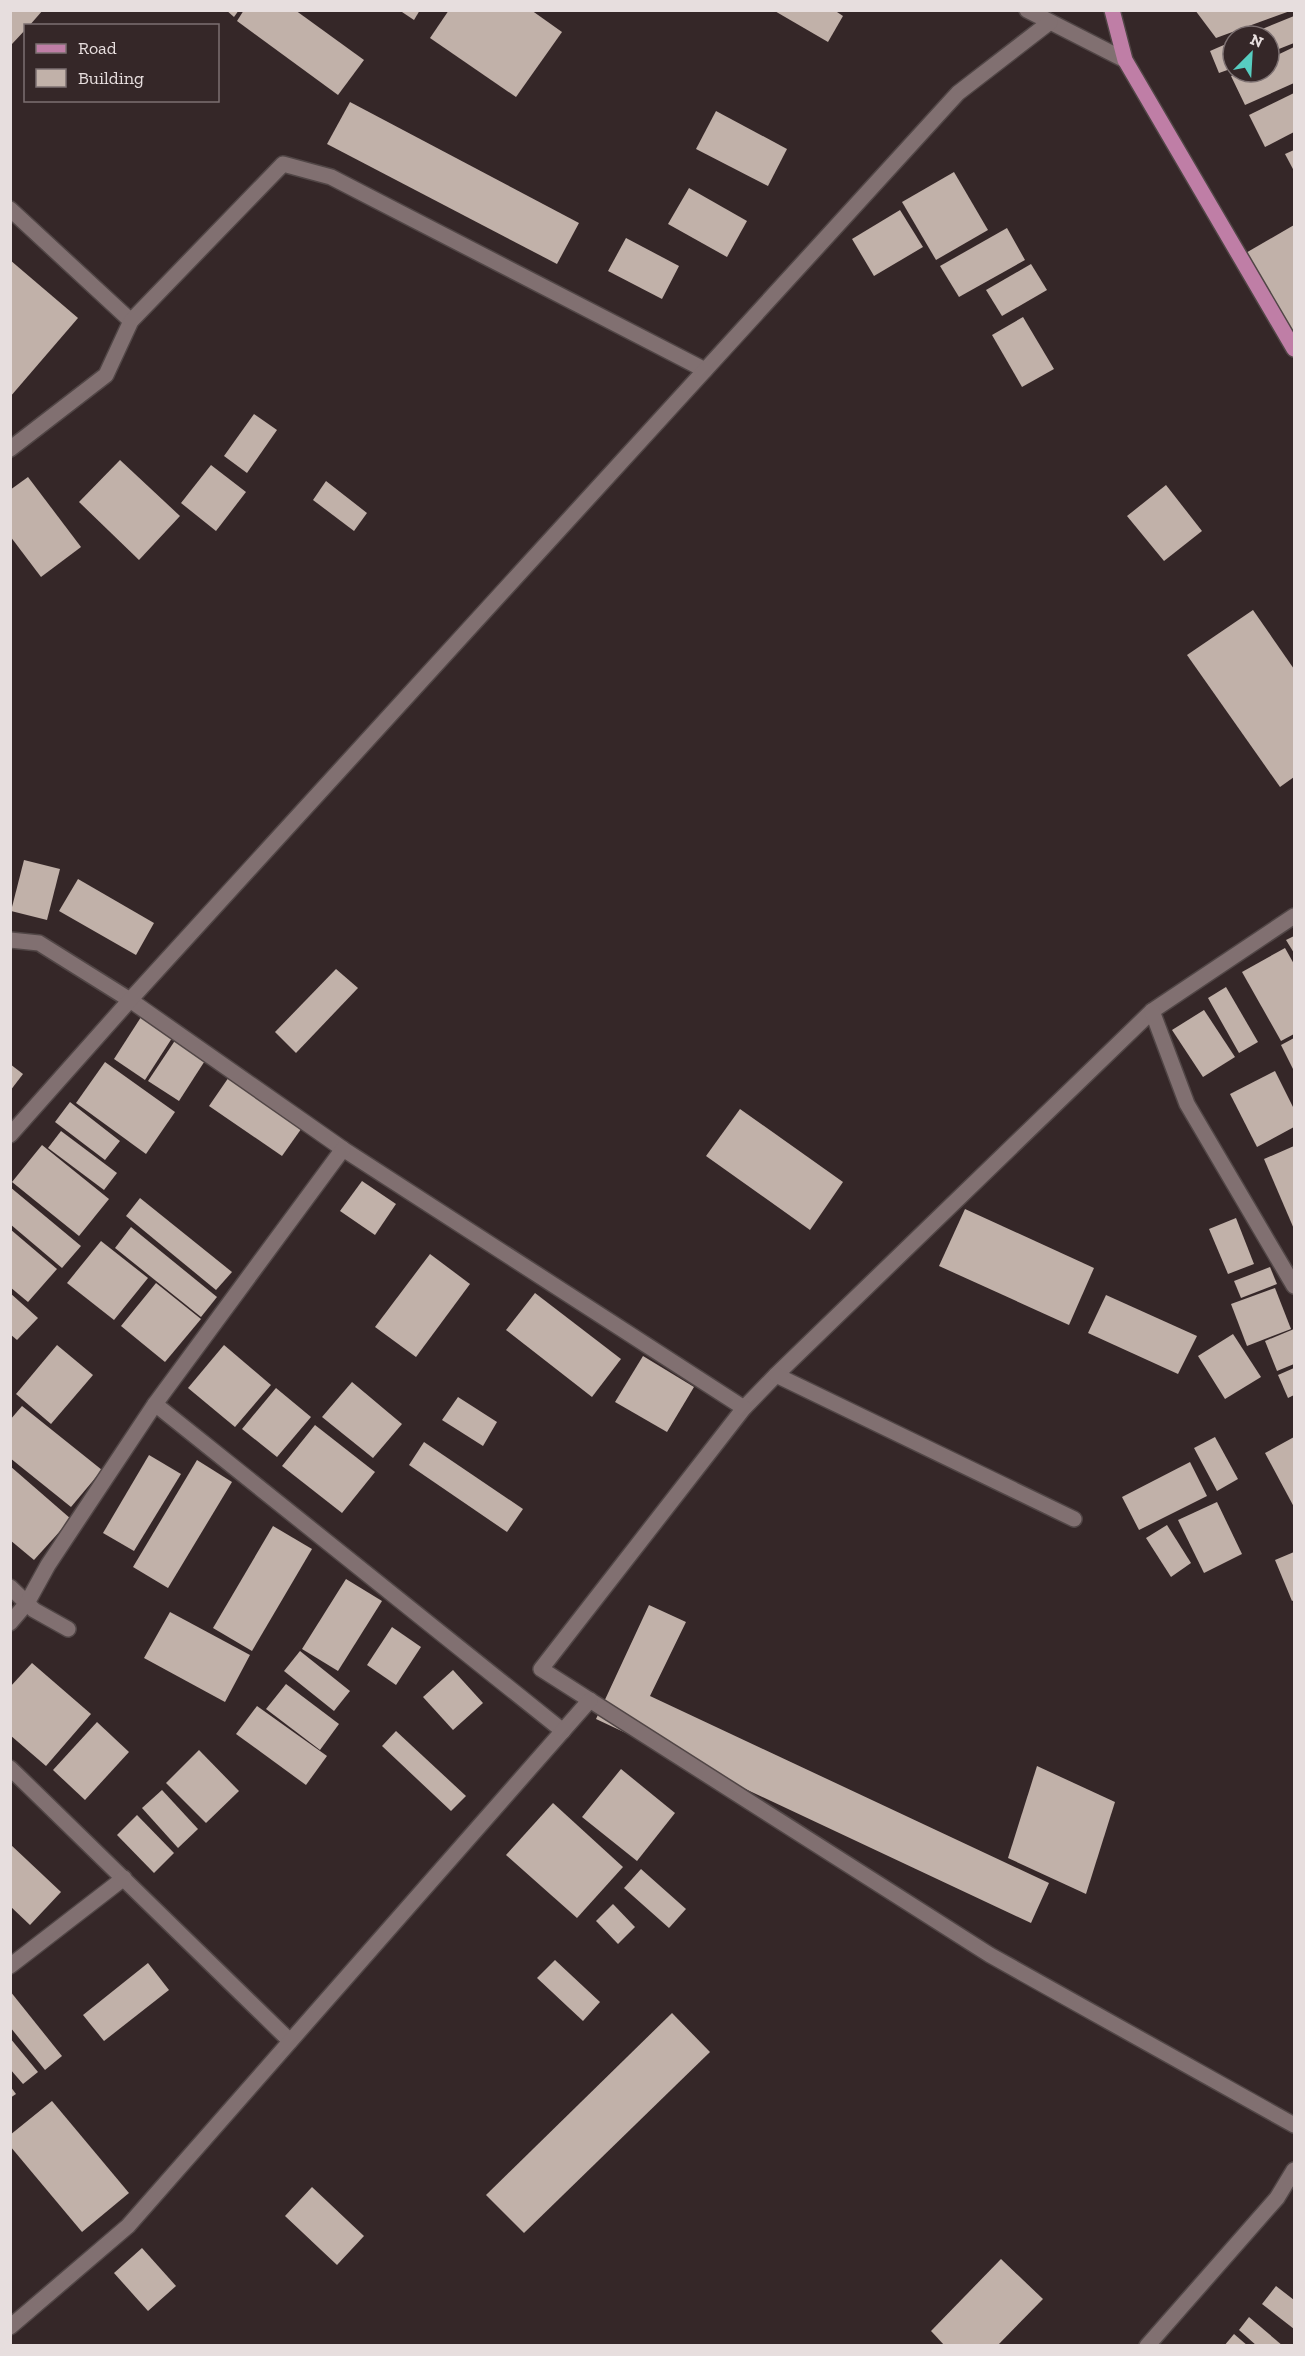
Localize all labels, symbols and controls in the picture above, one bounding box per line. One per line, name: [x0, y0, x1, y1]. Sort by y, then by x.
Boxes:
legend: [24, 24, 219, 102]
north arrow: [1221, 24, 1281, 84]
text: N: [1247, 30, 1266, 52]
text: Road: [78, 37, 117, 59]
text: Building: [78, 67, 144, 89]

